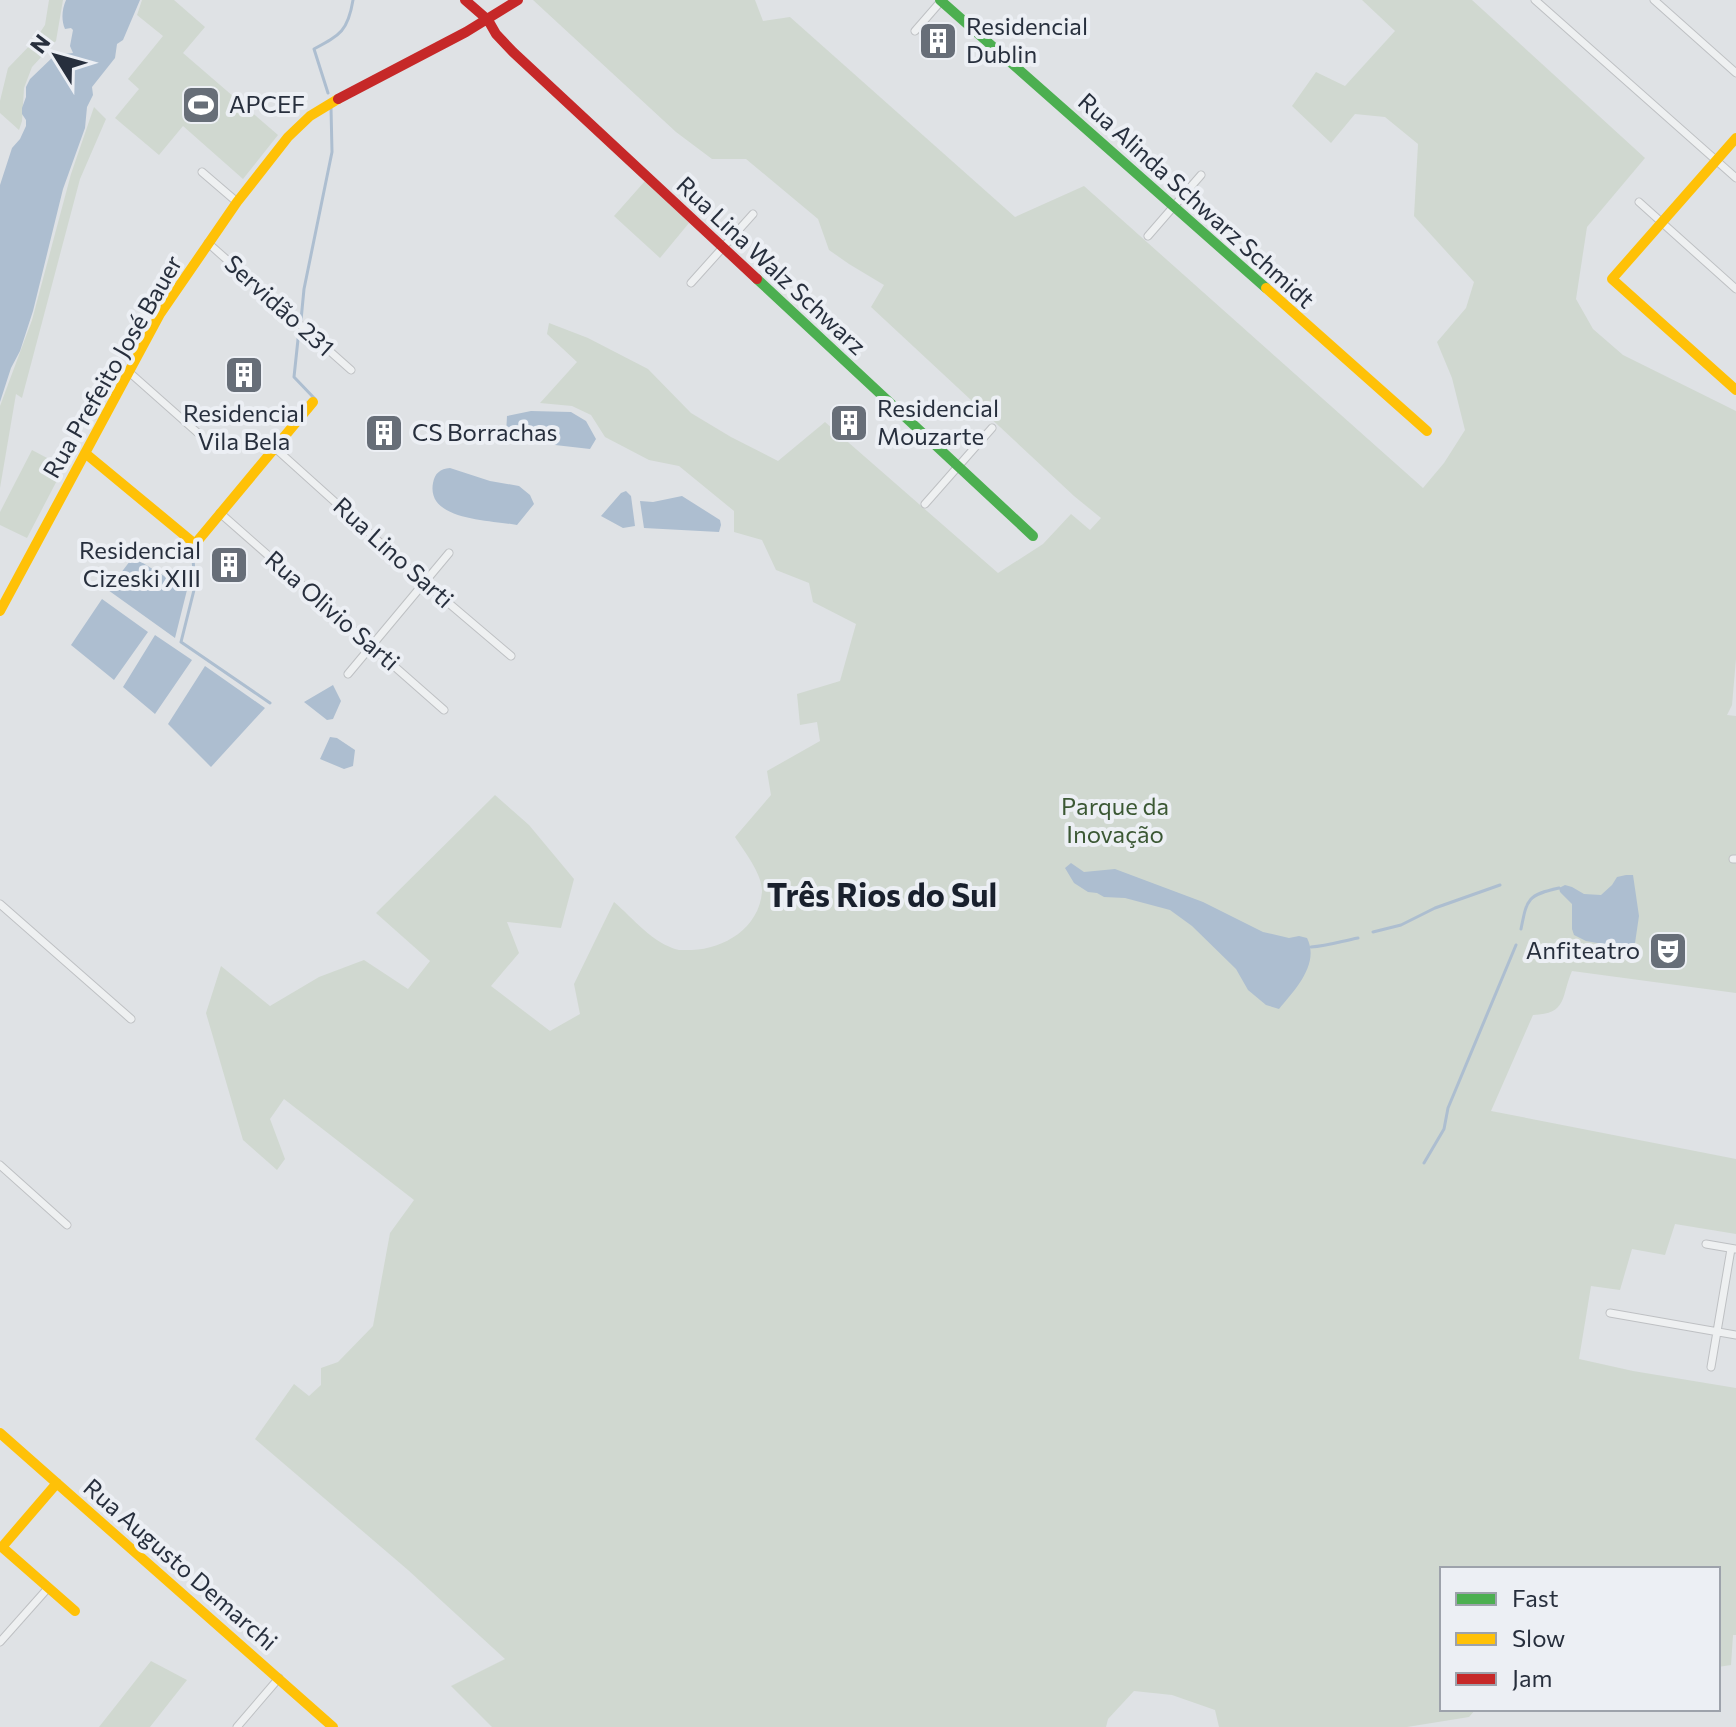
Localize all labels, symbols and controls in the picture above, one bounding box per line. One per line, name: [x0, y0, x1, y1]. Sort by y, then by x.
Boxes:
place label: Residencial Dublin: [966, 11, 1088, 68]
north arrow: [16, 16, 96, 96]
building icon: Residencial Dublin: [917, 20, 959, 62]
text: N: [24, 29, 55, 58]
sports icon: APCEF: [180, 84, 222, 126]
street label: Rua Alinda Schwarz Schmidt: [1073, 86, 1321, 314]
place label: APCEF: [229, 89, 305, 118]
street label: Rua Lina Walz Schwarz: [671, 170, 873, 360]
street label: Servidão 231: [219, 248, 341, 362]
street label: Rua Prefeito José Bauer: [36, 249, 188, 483]
building icon: Residencial Vila Bela: [223, 354, 265, 396]
place label: Residencial Mouzarte: [877, 393, 999, 450]
place label: Residencial Vila Bela: [183, 398, 305, 455]
building icon: Residencial Mouzarte: [828, 402, 870, 444]
building icon: CS Borrachas: [363, 412, 405, 454]
place label: CS Borrachas: [412, 417, 558, 446]
street label: Rua Lino Sarti: [328, 490, 460, 613]
place label: Residencial Cizeski XIII: [79, 535, 201, 592]
building icon: Residencial Cizeski XIII: [208, 544, 250, 586]
street label: Rua Olivio Sarti: [260, 544, 406, 676]
park label: Parque da Inovação: [1061, 791, 1169, 848]
district label: Três Rios do Sul: [767, 874, 997, 914]
theatre icon: Anfiteatro: [1647, 930, 1689, 972]
place label: Anfiteatro: [1526, 935, 1640, 964]
street label: Rua Augusto Demarchi: [78, 1472, 284, 1656]
legend: [1440, 1567, 1720, 1711]
text: Fast: [1512, 1583, 1559, 1612]
text: Slow: [1512, 1623, 1565, 1652]
text: Jam: [1512, 1663, 1552, 1692]

